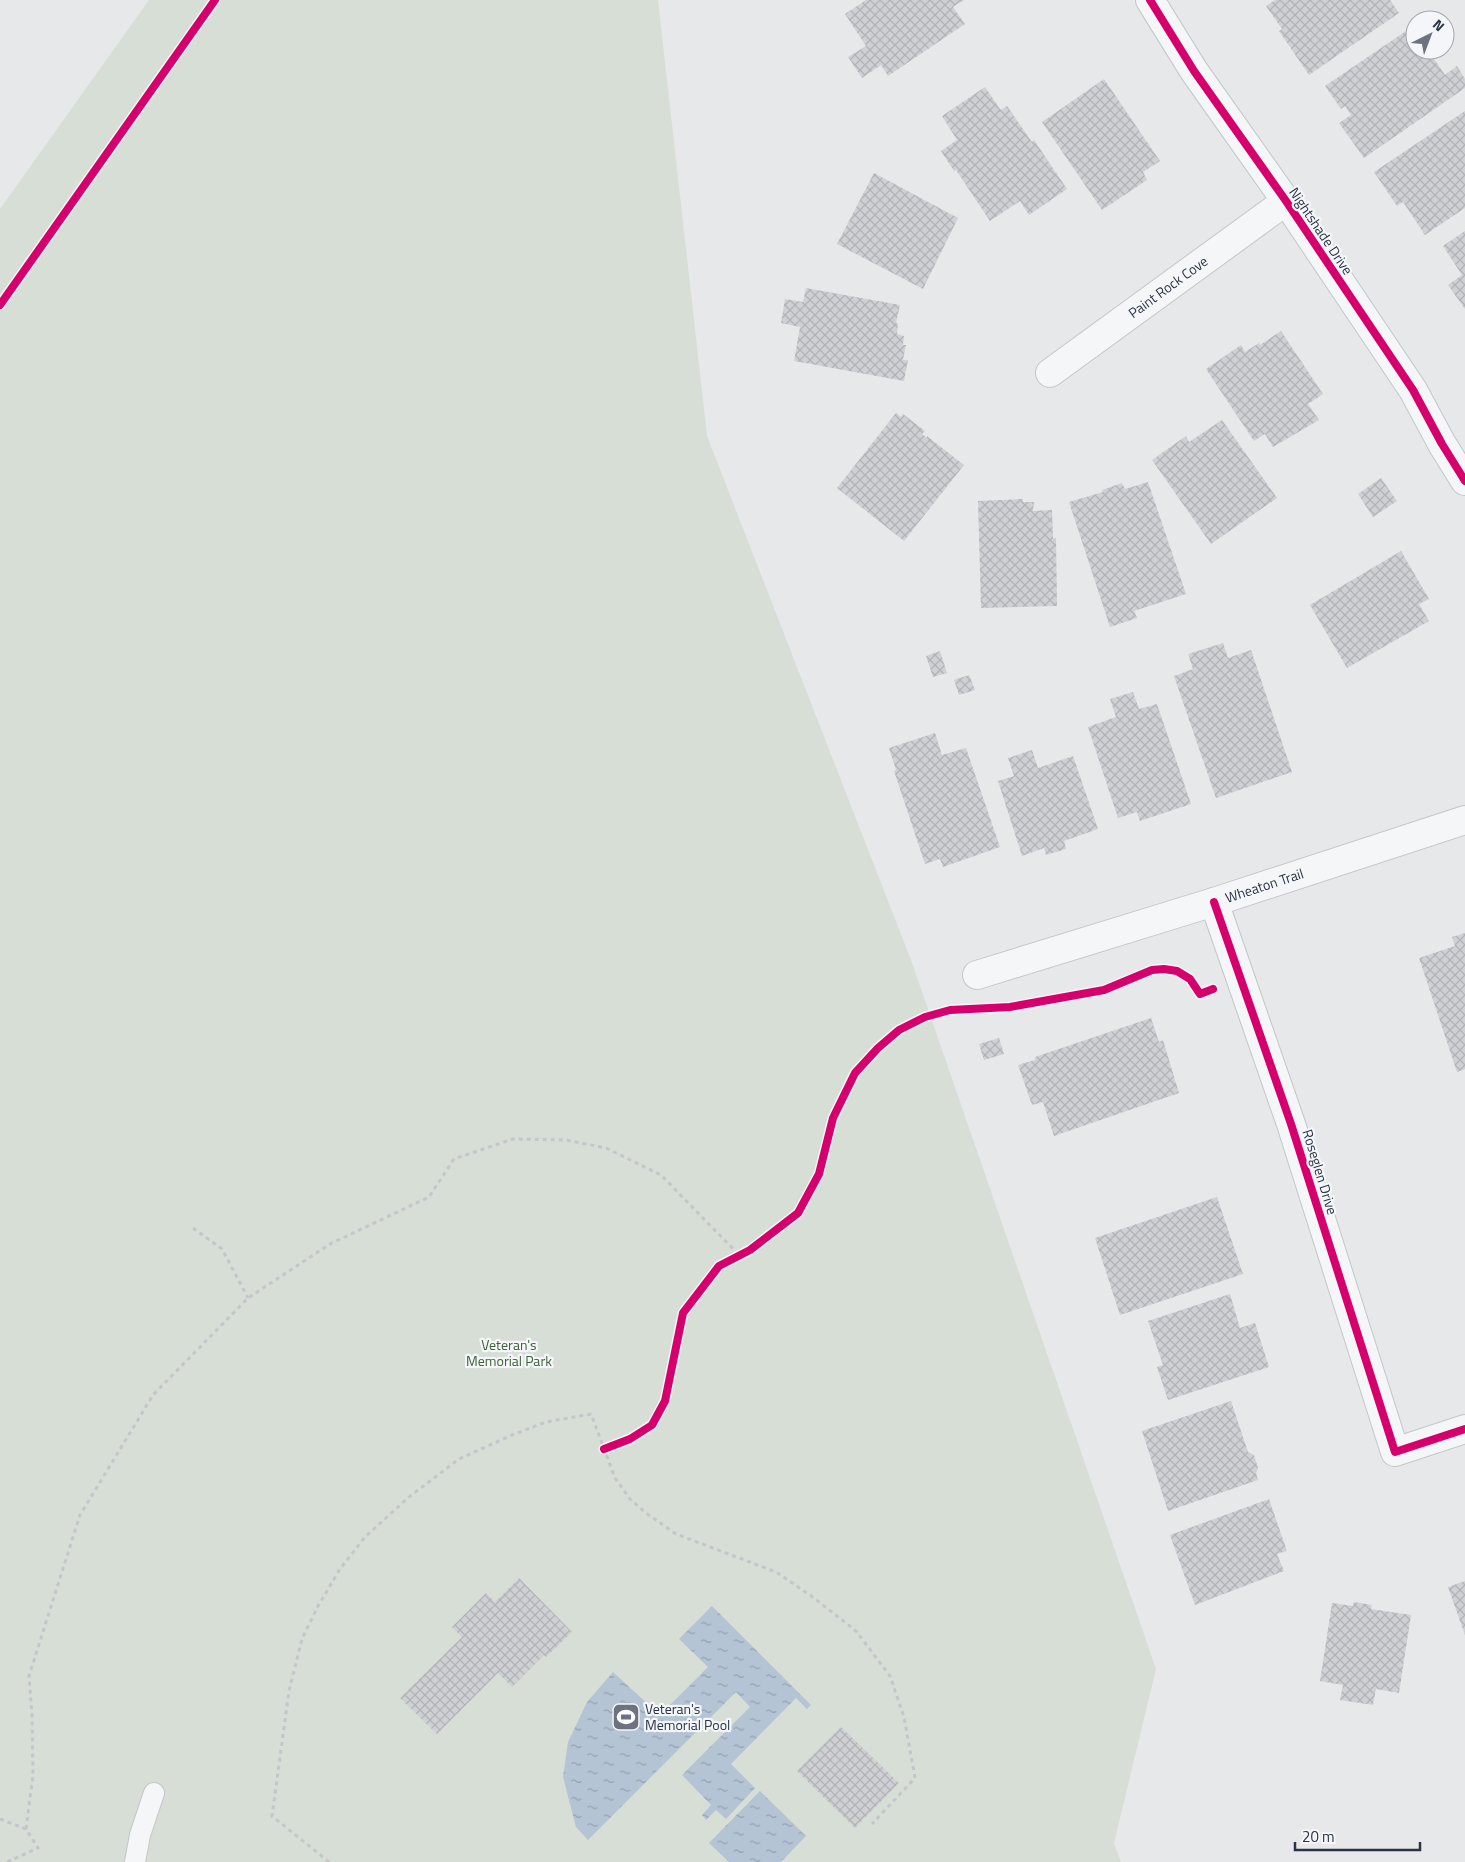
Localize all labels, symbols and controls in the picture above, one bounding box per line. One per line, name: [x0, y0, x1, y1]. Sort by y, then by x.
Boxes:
north arrow: [1405, 10, 1455, 60]
text: N: [1428, 14, 1450, 36]
street label: Nightshade Drive: [1284, 183, 1358, 279]
street label: Paint Rock Cove: [1123, 250, 1212, 323]
street label: Wheaton Trail: [1222, 862, 1306, 908]
street label: Roseglen Drive: [1298, 1127, 1343, 1217]
park label: Veteran's Memorial Park: [466, 1334, 552, 1371]
place label: Veteran's Memorial Pool: [645, 1698, 730, 1735]
sports icon: Veteran's Memorial Pool: [611, 1702, 641, 1732]
scale bar: [1295, 1820, 1420, 1852]
text: 20 m: [1302, 1825, 1335, 1848]

